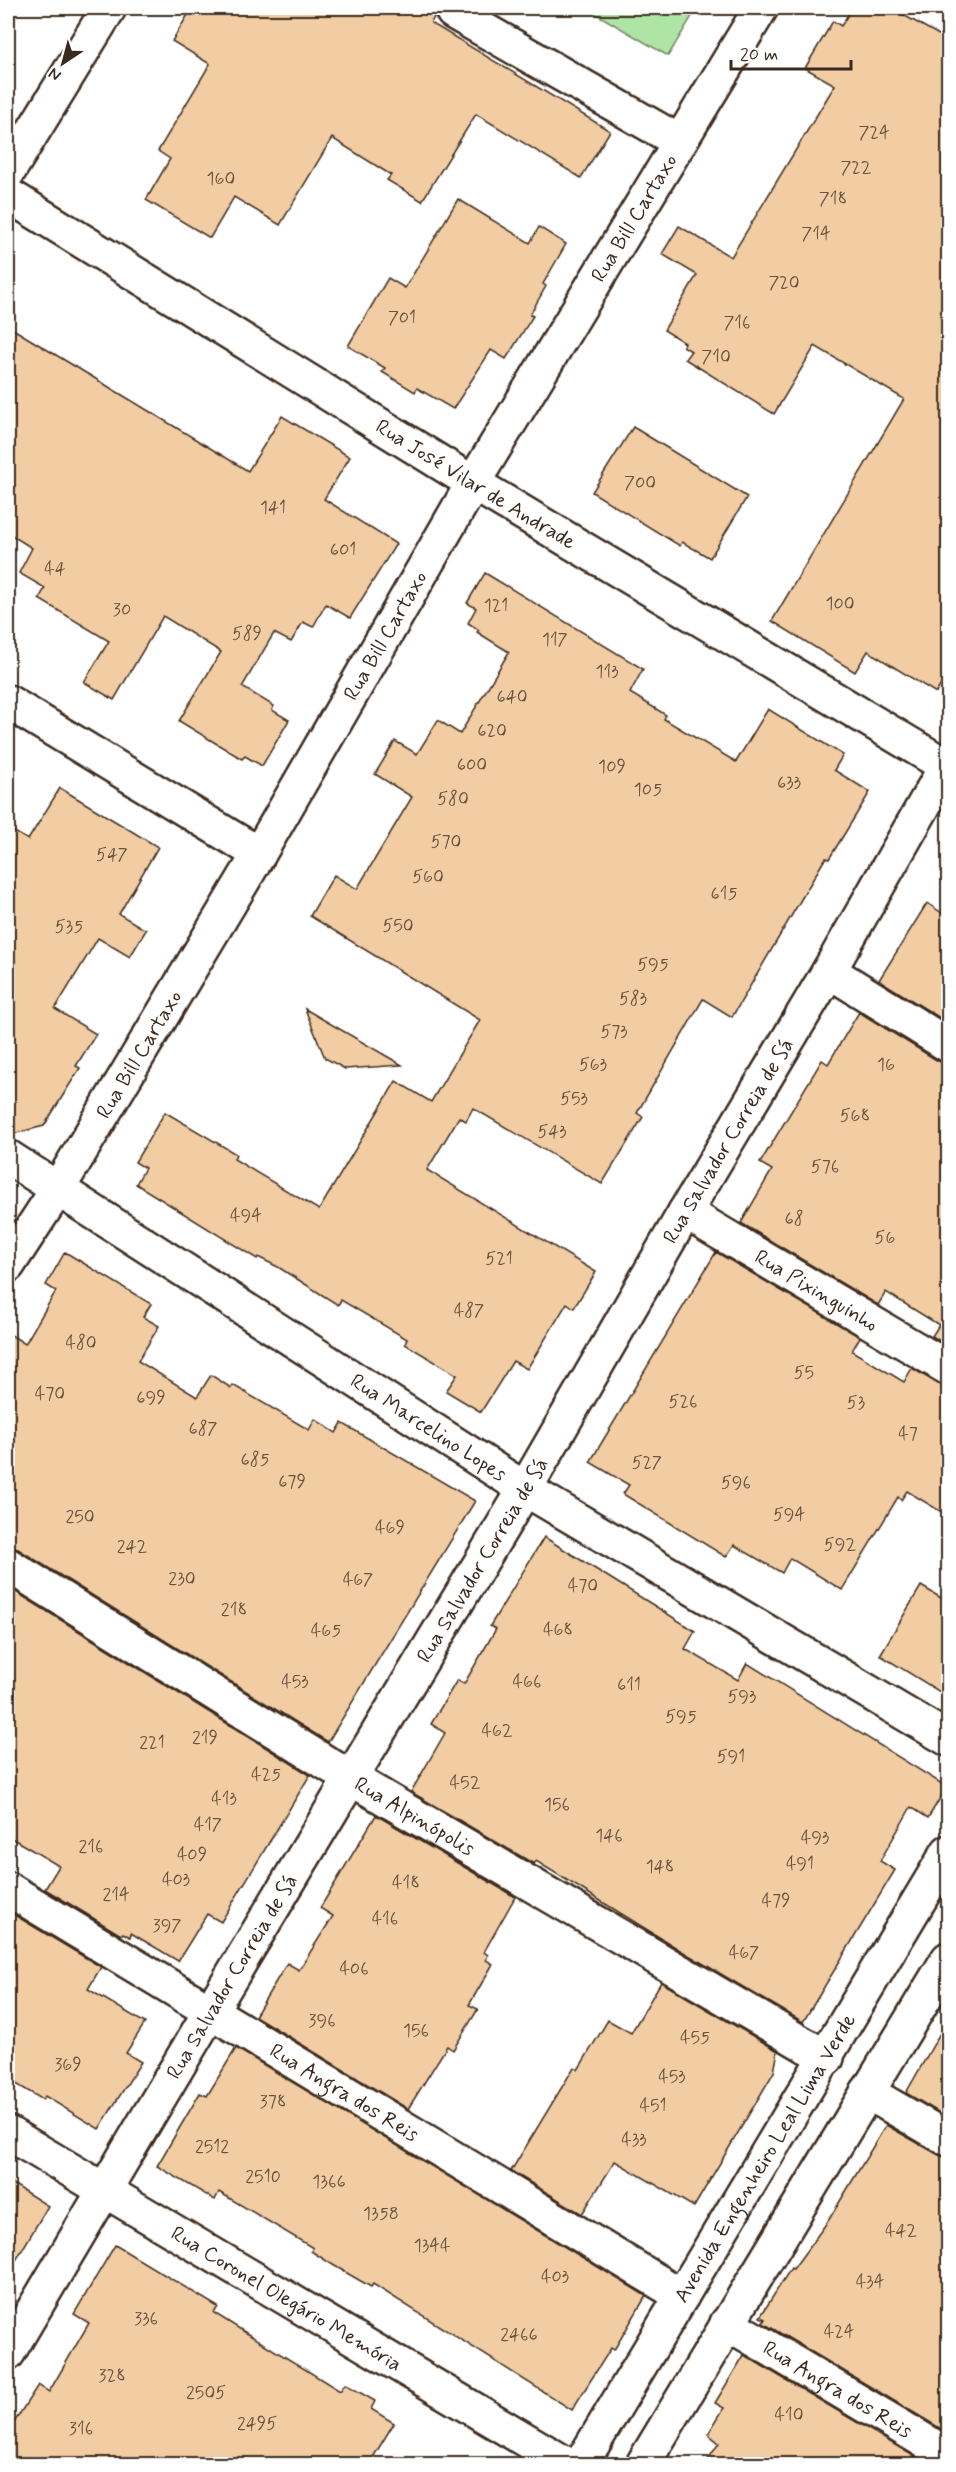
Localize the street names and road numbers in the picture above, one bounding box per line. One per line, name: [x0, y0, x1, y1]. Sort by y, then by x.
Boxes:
street label: Rua Bill Cartaxo: [585, 149, 684, 288]
street label: Rua José Vilar de Andrade: [370, 413, 581, 556]
street label: Rua Bill Cartaxo: [338, 566, 434, 706]
street label: Rua Bill Cartaxo: [90, 985, 189, 1124]
street label: Rua Salvador Correia de Sá: [657, 1033, 801, 1249]
street label: Rua Pixinguinho: [749, 1243, 883, 1338]
street label: Rua Marcelino Lopes: [345, 1367, 512, 1489]
street label: Rua Salvador Correia de Sá: [411, 1453, 555, 1668]
street label: Rua Alpinópolis: [349, 1771, 480, 1863]
street label: Rua Salvador Correia de Sá: [160, 1869, 305, 2085]
street label: Avenida Engenheiro Leal Lima Verde: [668, 2008, 863, 2308]
street label: Rua Angra dos Reis: [264, 2037, 424, 2149]
street label: Rua Coronel Olegário Memória: [165, 2220, 407, 2379]
street label: Rua Angra dos Reis: [757, 2335, 917, 2445]

